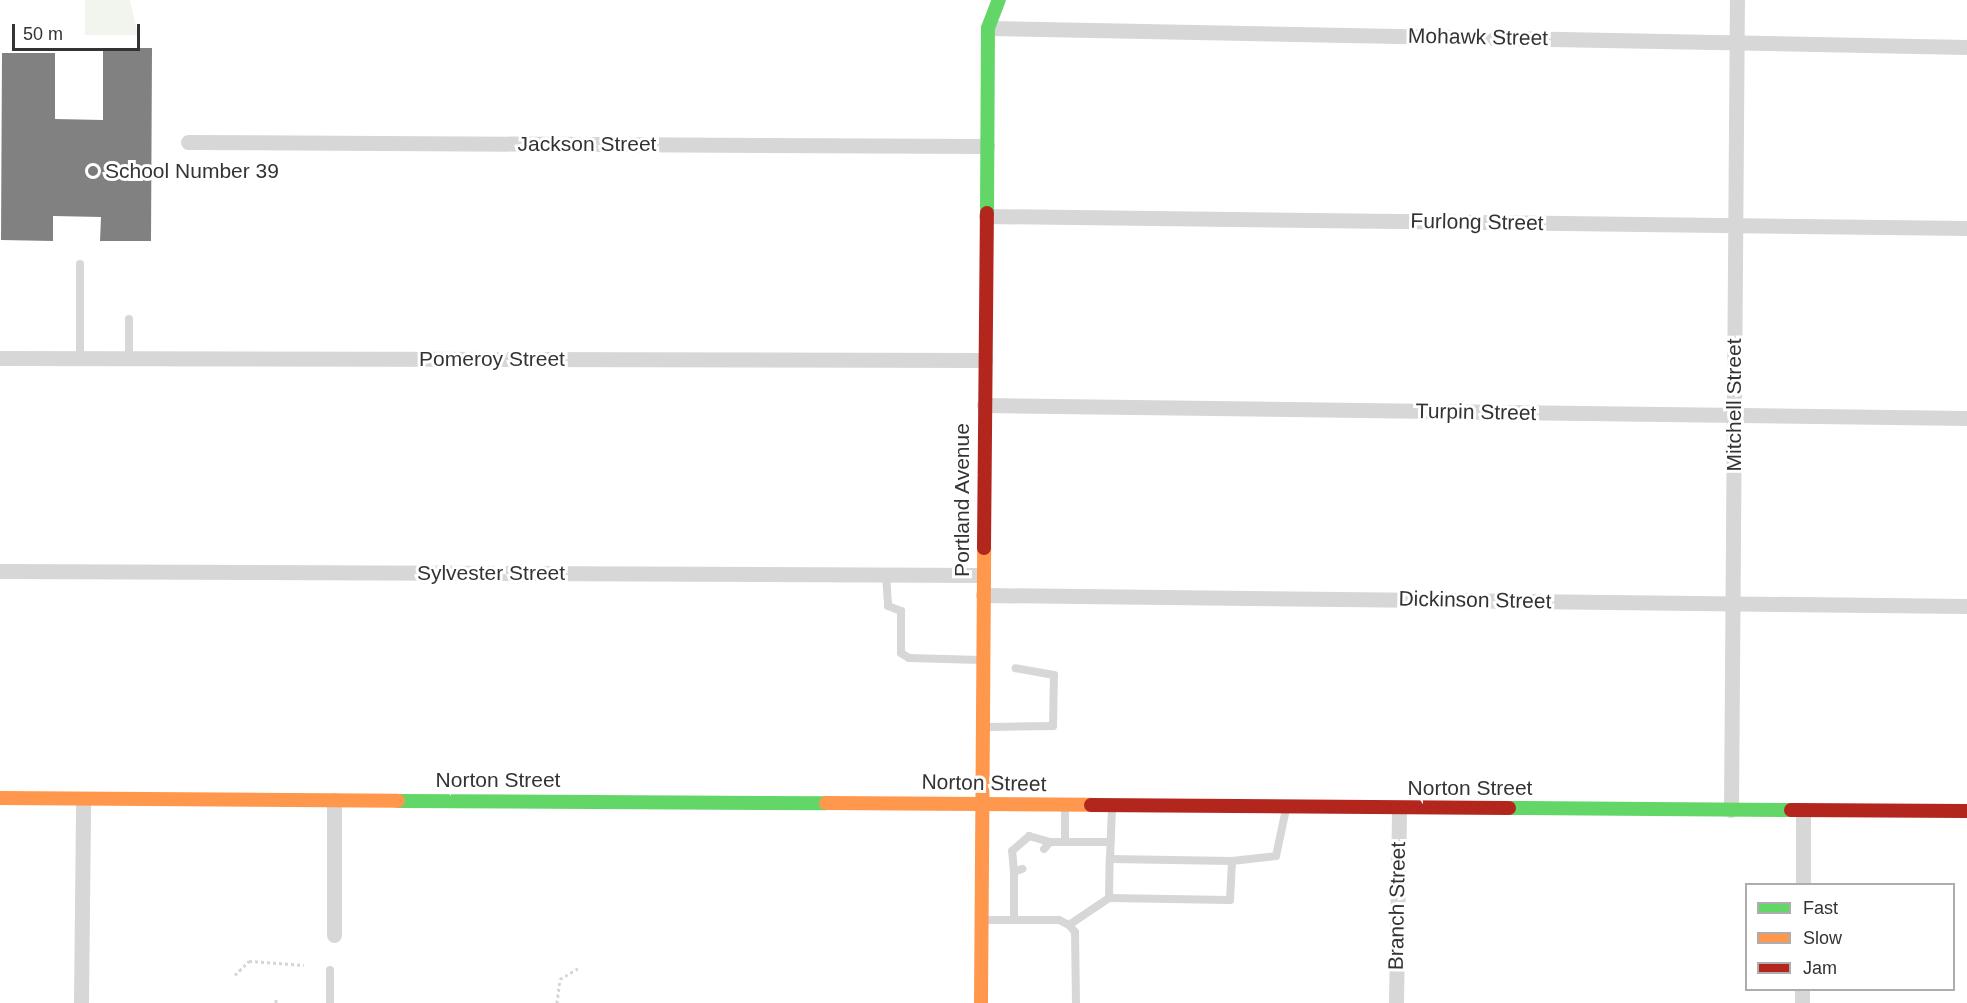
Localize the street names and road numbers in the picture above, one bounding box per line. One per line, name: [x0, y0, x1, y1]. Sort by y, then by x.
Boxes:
street label: Mohawk Street: [1408, 23, 1548, 51]
street label: Jackson Street: [518, 131, 656, 157]
street label: Furlong Street: [1410, 208, 1544, 236]
street label: Mitchell Street: [1721, 338, 1747, 472]
street label: Pomeroy Street: [419, 346, 565, 372]
street label: Turpin Street: [1415, 398, 1537, 426]
street label: Portland Avenue: [949, 423, 975, 577]
street label: Sylvester Street: [417, 560, 565, 586]
street label: Dickinson Street: [1398, 586, 1552, 614]
street label: Norton Street: [436, 767, 560, 793]
street label: Norton Street: [921, 769, 1047, 797]
street label: Norton Street: [1408, 775, 1532, 801]
street label: Branch Street: [1383, 842, 1411, 970]

